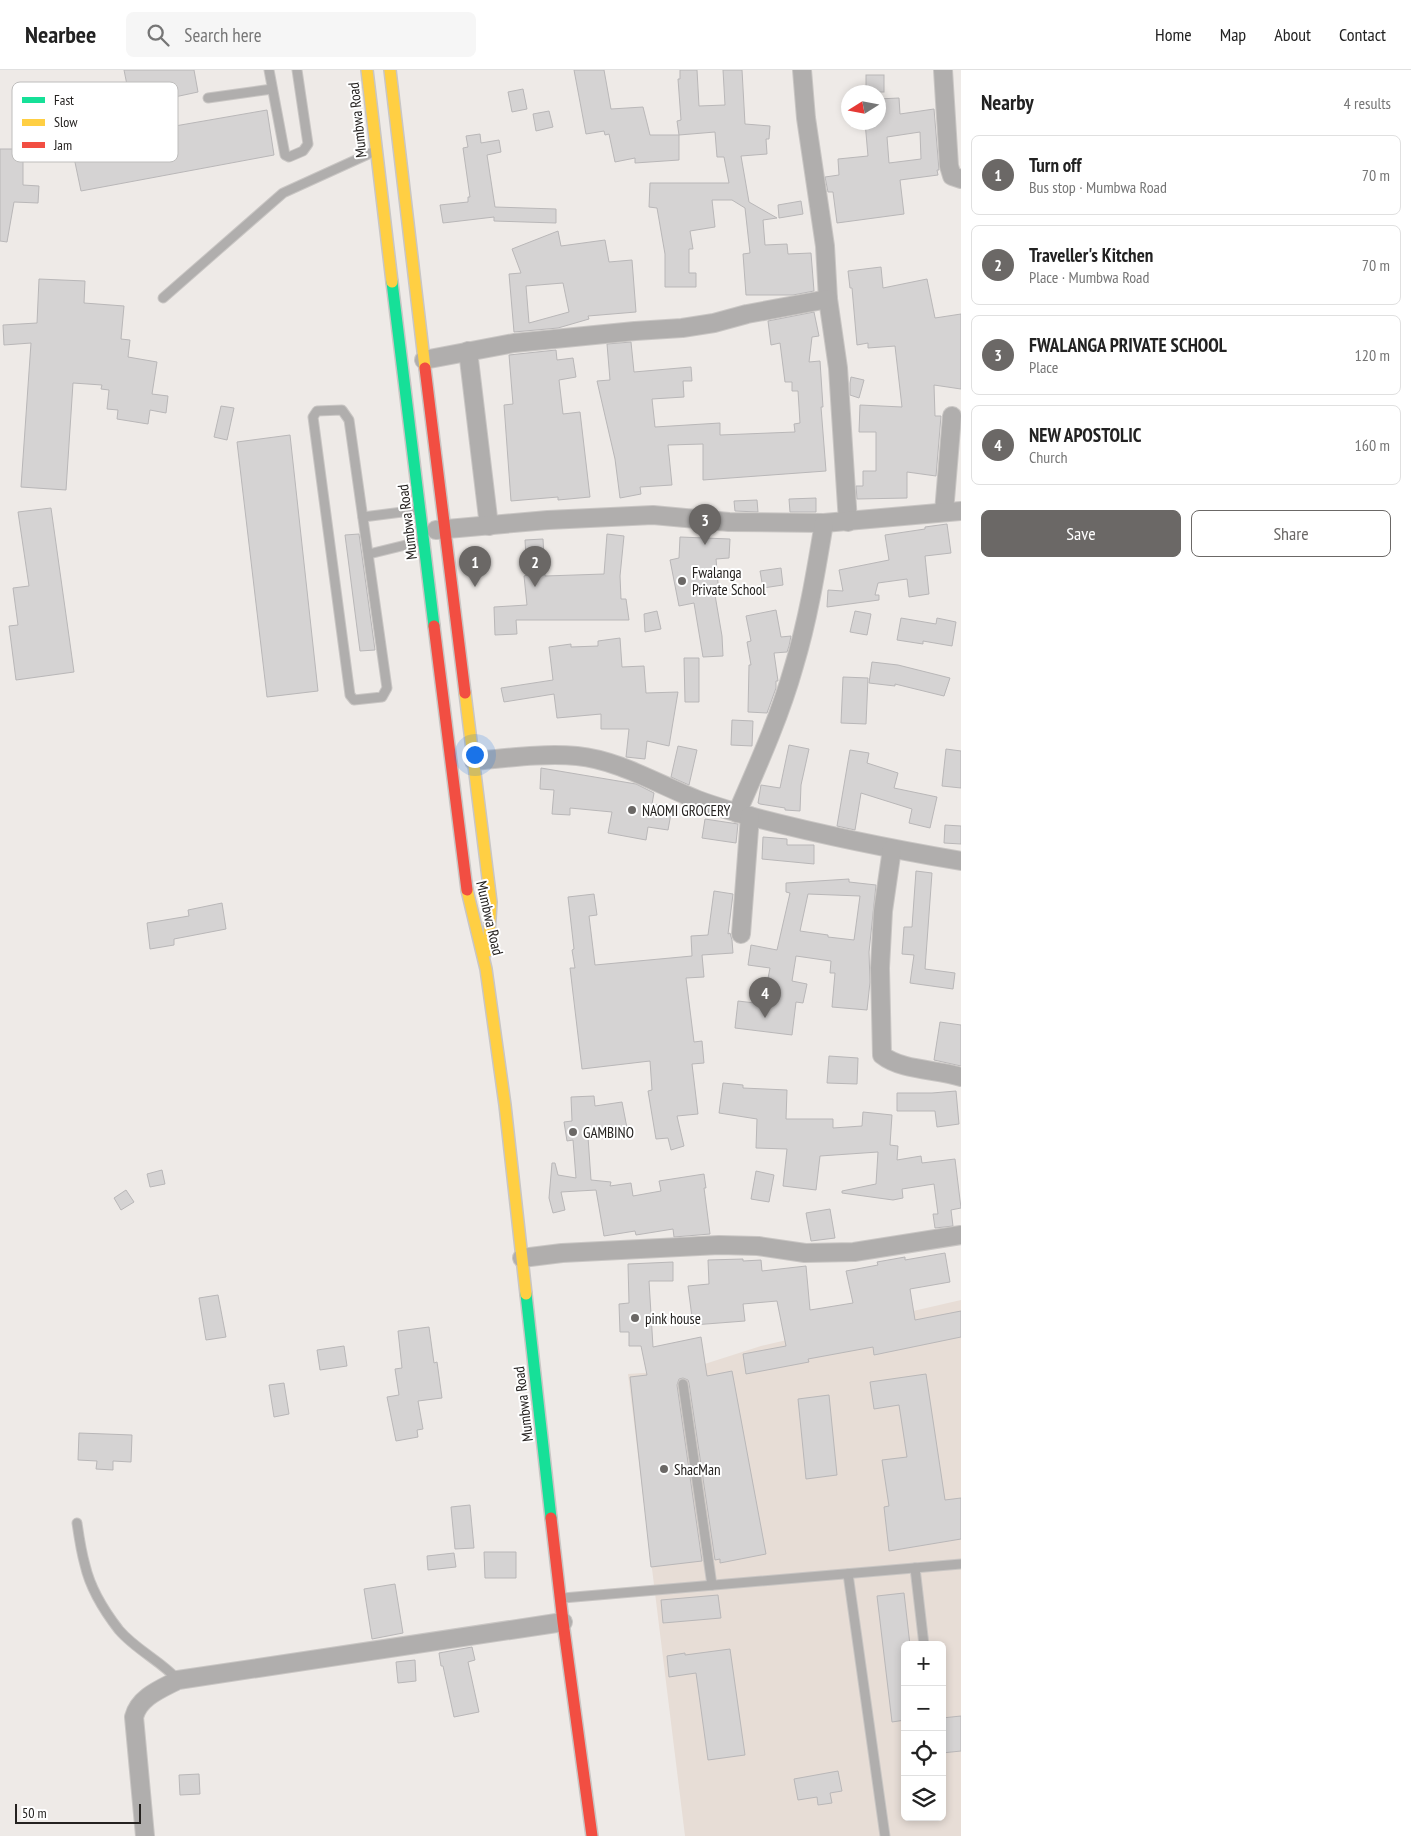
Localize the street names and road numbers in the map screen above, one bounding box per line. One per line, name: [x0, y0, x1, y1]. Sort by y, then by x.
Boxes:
street label: Mumbwa Road: [344, 81, 370, 159]
street label: Mumbwa Road: [393, 483, 421, 561]
street label: Mumbwa Road: [472, 879, 508, 957]
street label: Mumbwa Road: [509, 1365, 537, 1443]

